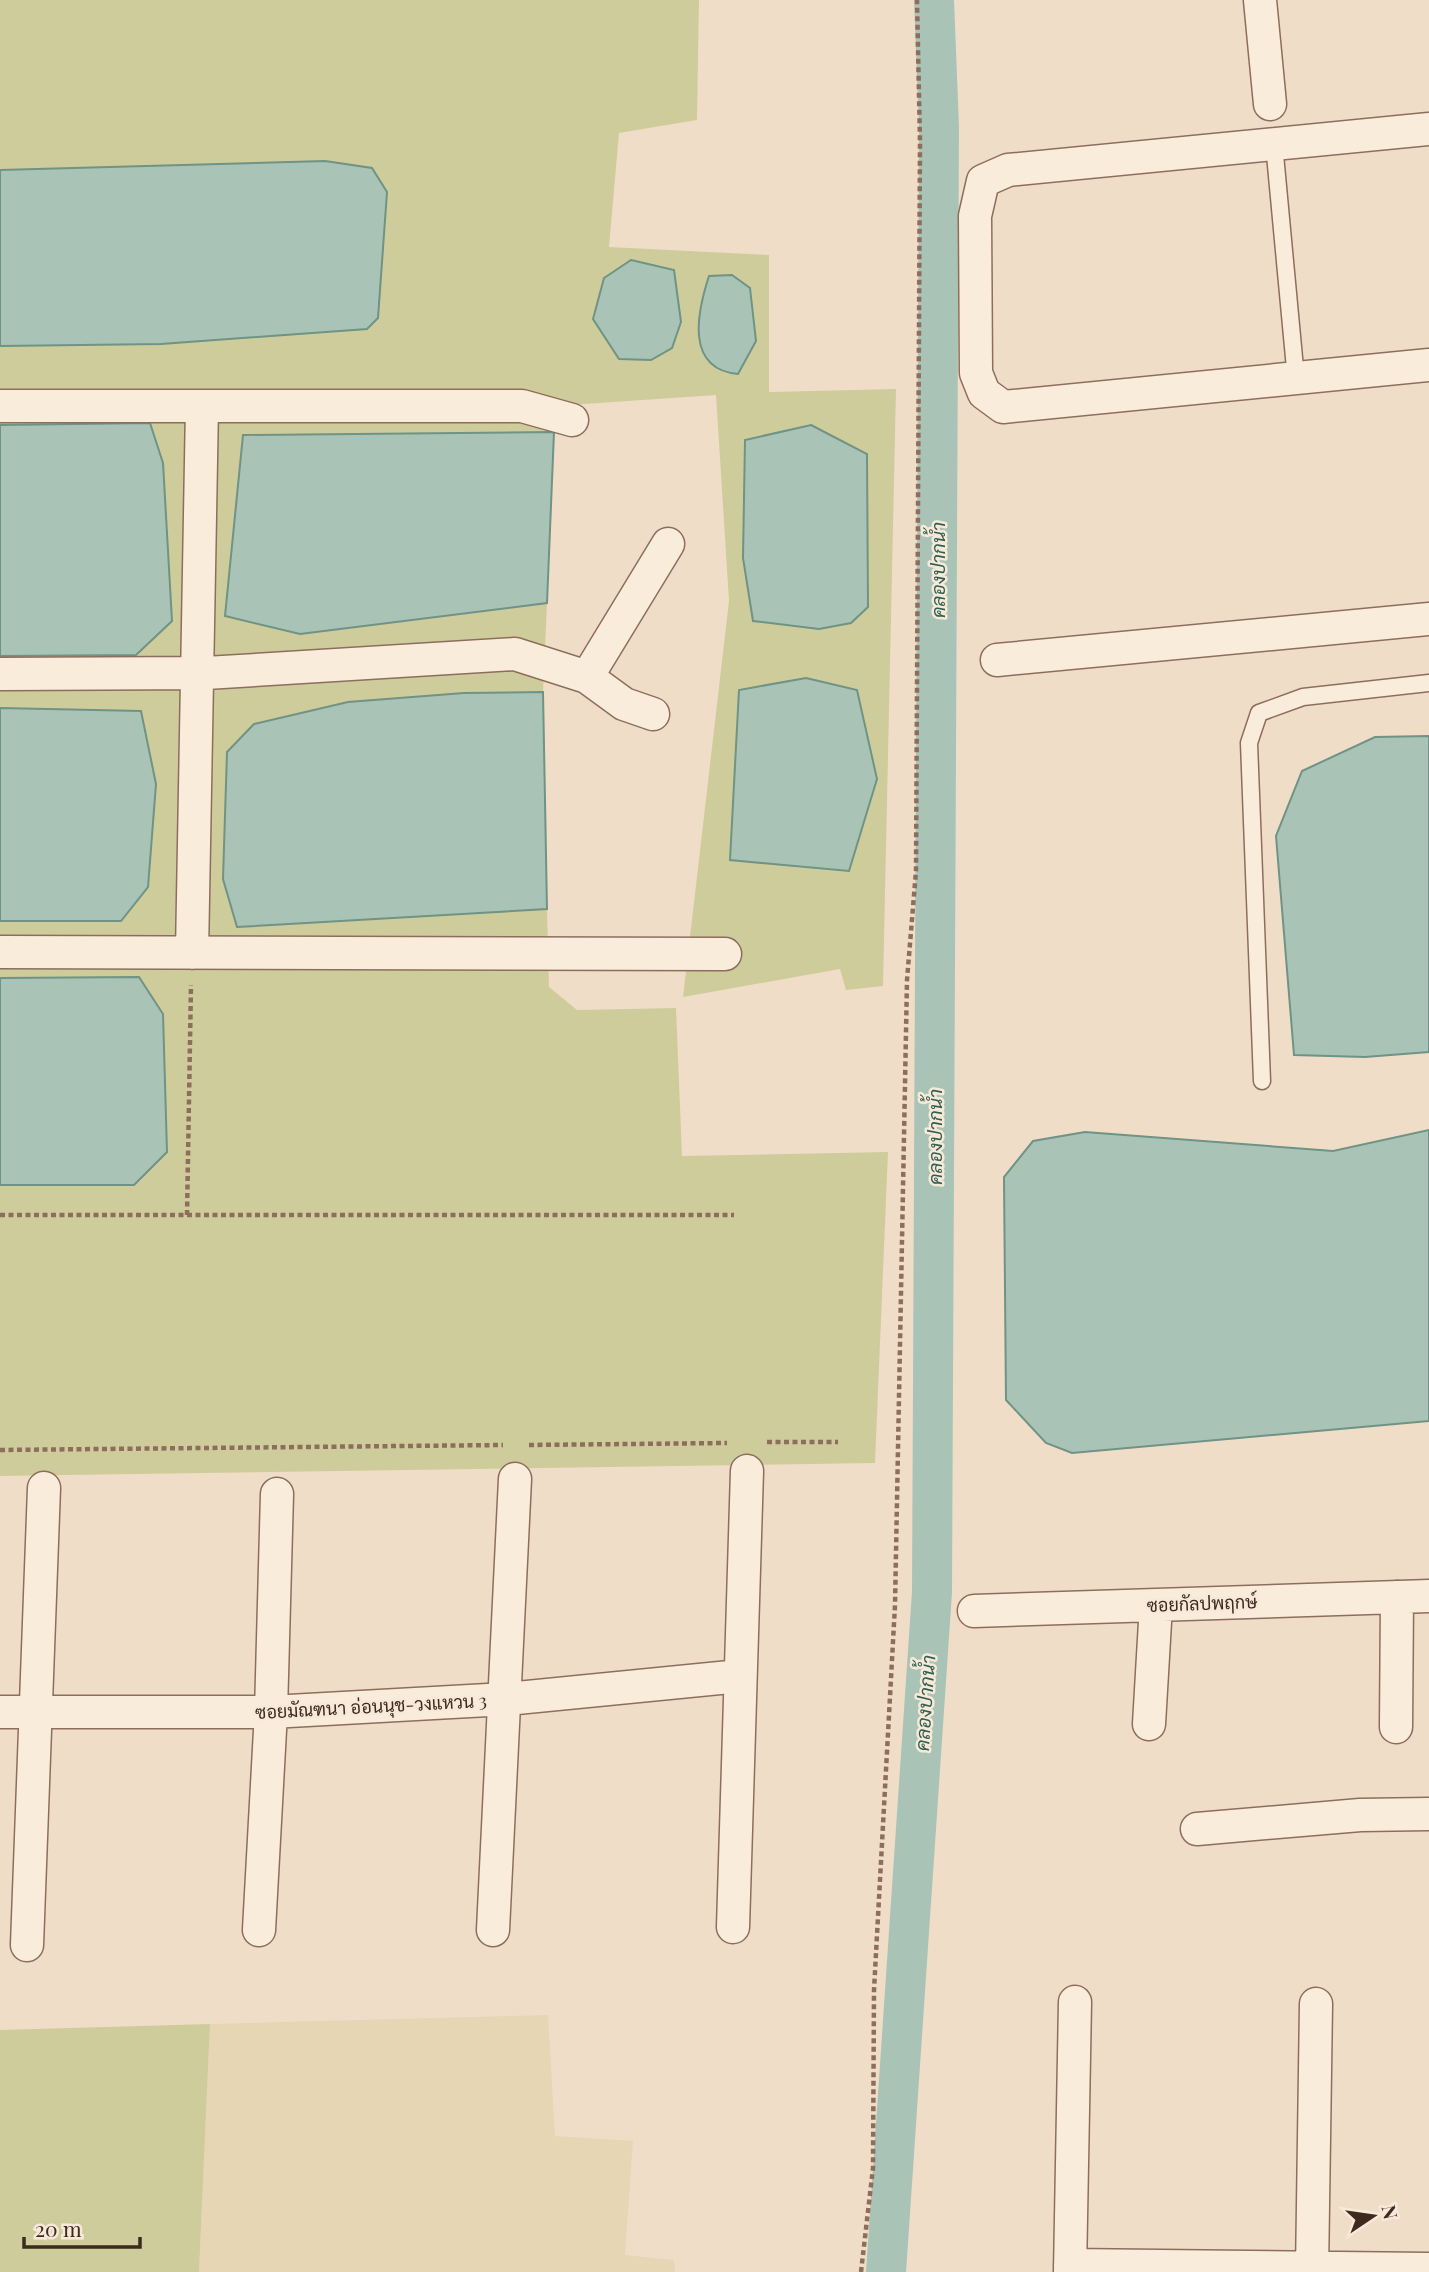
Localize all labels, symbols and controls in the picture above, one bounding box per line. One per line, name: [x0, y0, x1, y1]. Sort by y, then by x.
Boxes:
water label: คลองปากน้ำ: [923, 522, 950, 618]
water label: คลองปากน้ำ: [920, 1089, 947, 1185]
street label: ซอยกัลปพฤกษ์: [1146, 1589, 1258, 1617]
water label: คลองปากน้ำ: [907, 1654, 940, 1752]
street label: ซอยมัณฑนา อ่อนนุช-วงแหวน 3: [255, 1688, 487, 1725]
north arrow: [1338, 2181, 1408, 2251]
text: N: [1376, 2202, 1405, 2222]
scale bar: [24, 2206, 140, 2250]
text: 20 m: [35, 2214, 82, 2242]

